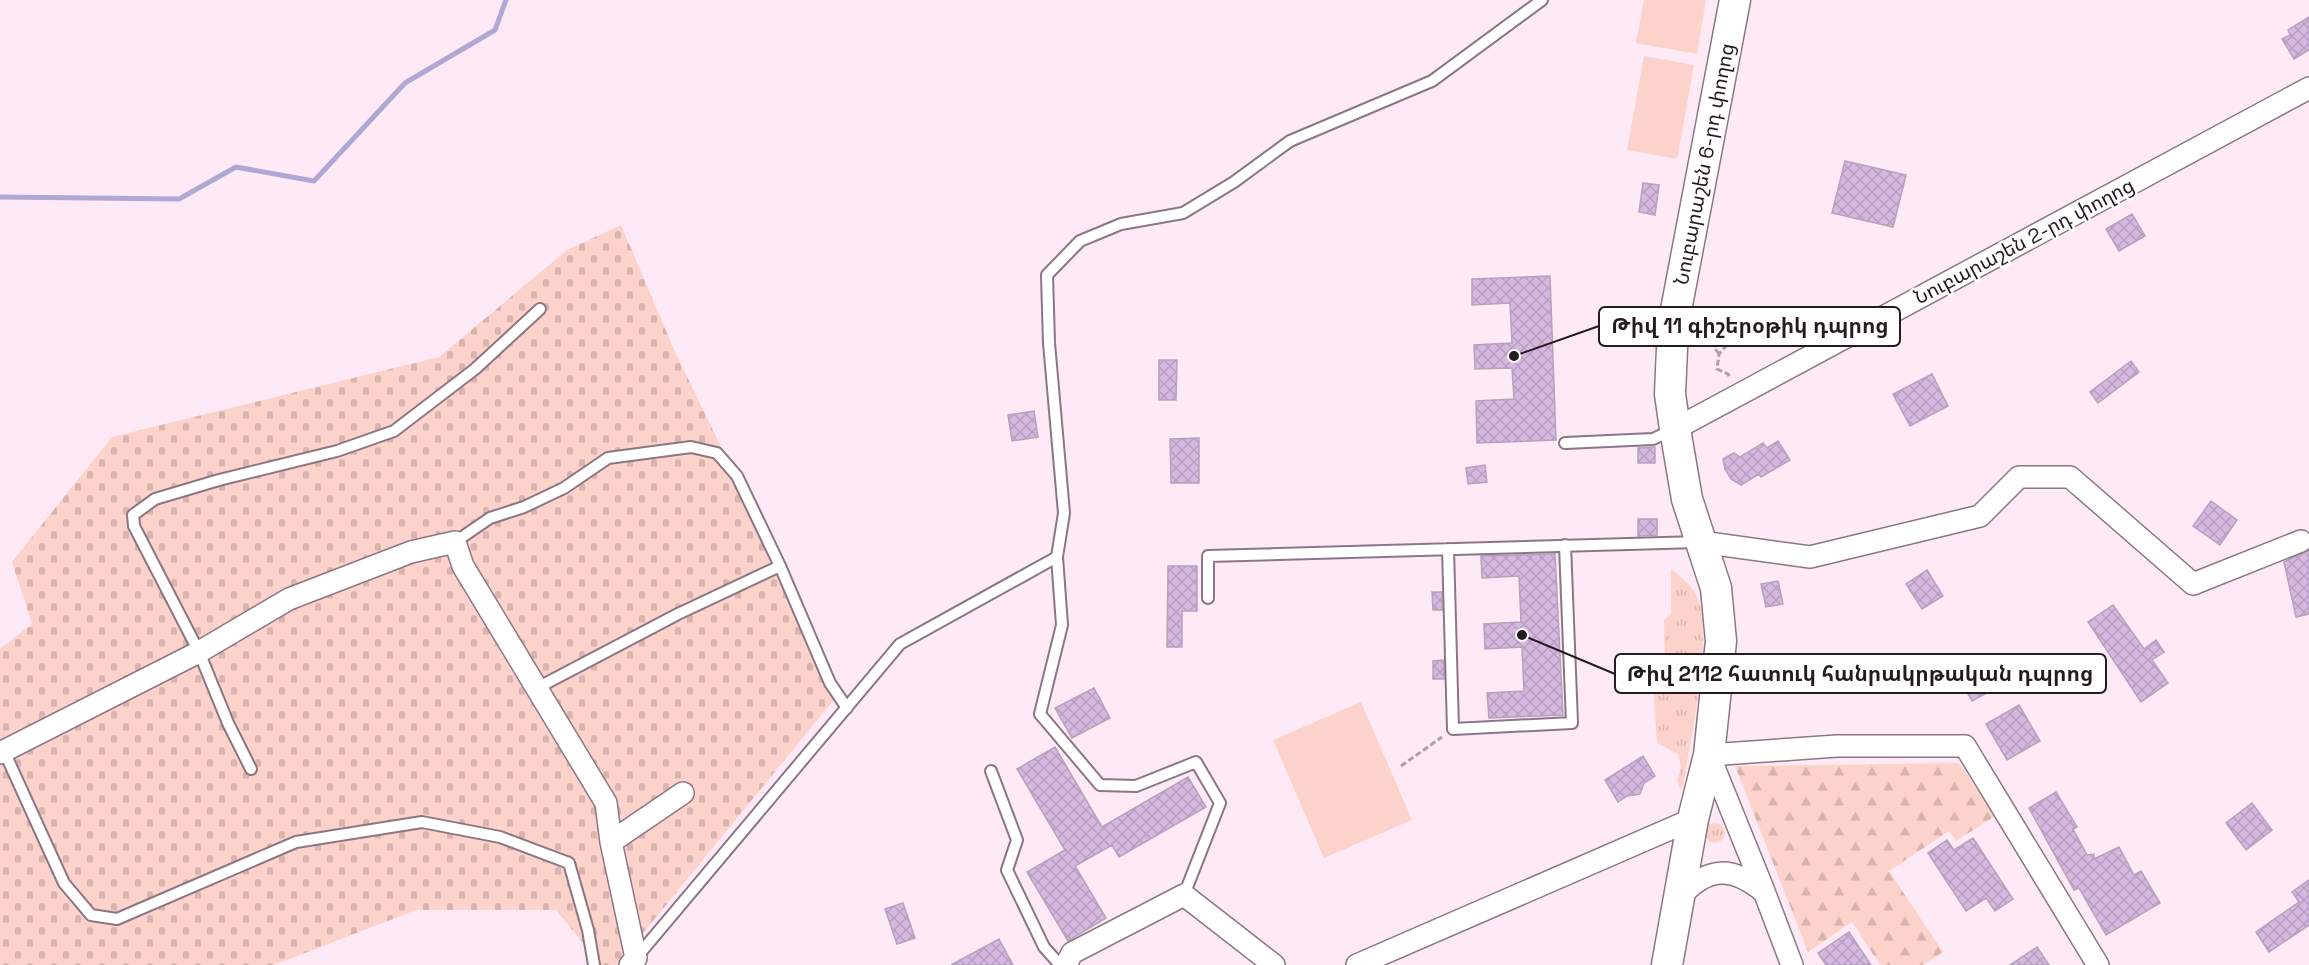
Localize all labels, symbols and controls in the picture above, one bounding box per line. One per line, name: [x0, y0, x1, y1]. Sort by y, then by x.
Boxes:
street label: Նուբարաշեն 6-րդ փողոց: [1668, 41, 1740, 287]
street label: Նուբարաշեն 2-րդ փողոց: [1909, 172, 2139, 310]
callout: Թիվ 11 գիշերօթիկ դպրոց: [1599, 307, 1900, 346]
text: Թիվ 11 գիշերօթիկ դպրոց: [1611, 312, 1889, 339]
callout: Թիվ 2112 հատուկ հանրակրթական դպրոց: [1615, 654, 2106, 693]
text: Թիվ 2112 հատուկ հանրակրթական դպրոց: [1627, 660, 2093, 687]

